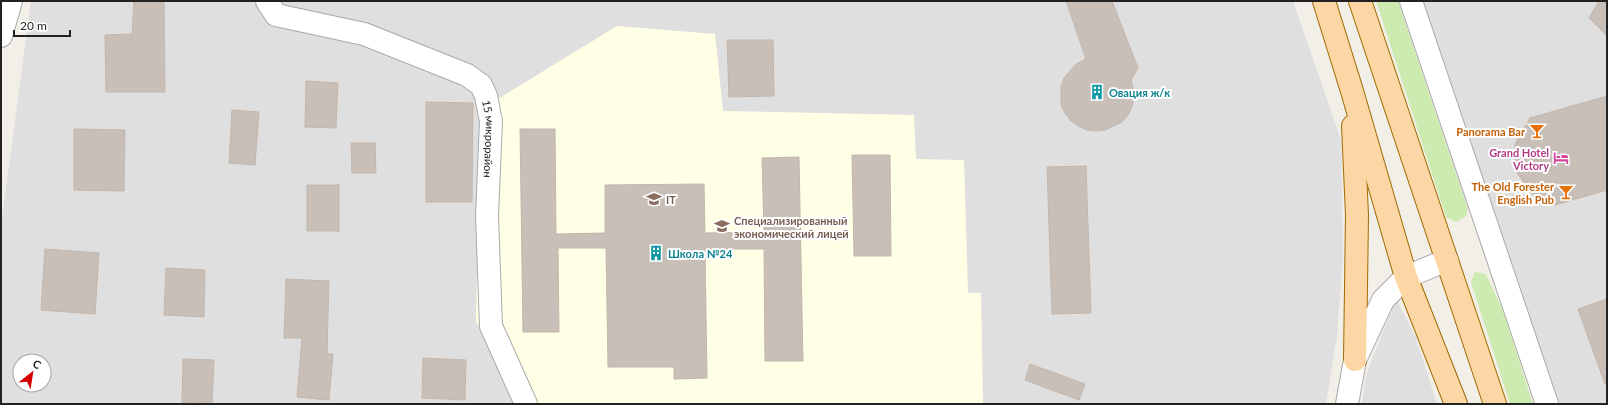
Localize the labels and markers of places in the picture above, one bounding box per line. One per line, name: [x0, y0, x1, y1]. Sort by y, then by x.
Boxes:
building icon: Овация ж/к: [1088, 83, 1106, 101]
place label: Овация ж/к: [1109, 86, 1170, 99]
bar icon: Panorama Bar: [1528, 122, 1546, 140]
place label: Panorama Bar: [1456, 125, 1526, 138]
place label: Grand Hotel Victory: [1489, 146, 1549, 172]
hotel icon: Grand Hotel Victory: [1552, 149, 1570, 167]
place label: The Old Forester English Pub: [1472, 180, 1555, 206]
bar icon: The Old Forester English Pub: [1557, 183, 1575, 201]
school or university icon: IT: [645, 190, 663, 208]
place label: IT: [666, 193, 676, 206]
place label: Специализированный экономический лицей: [734, 214, 849, 240]
school or university icon: Специализированный экономический лицей: [713, 217, 731, 235]
building icon: Школа №24: [647, 244, 665, 262]
place label: Школа №24: [668, 247, 733, 260]

